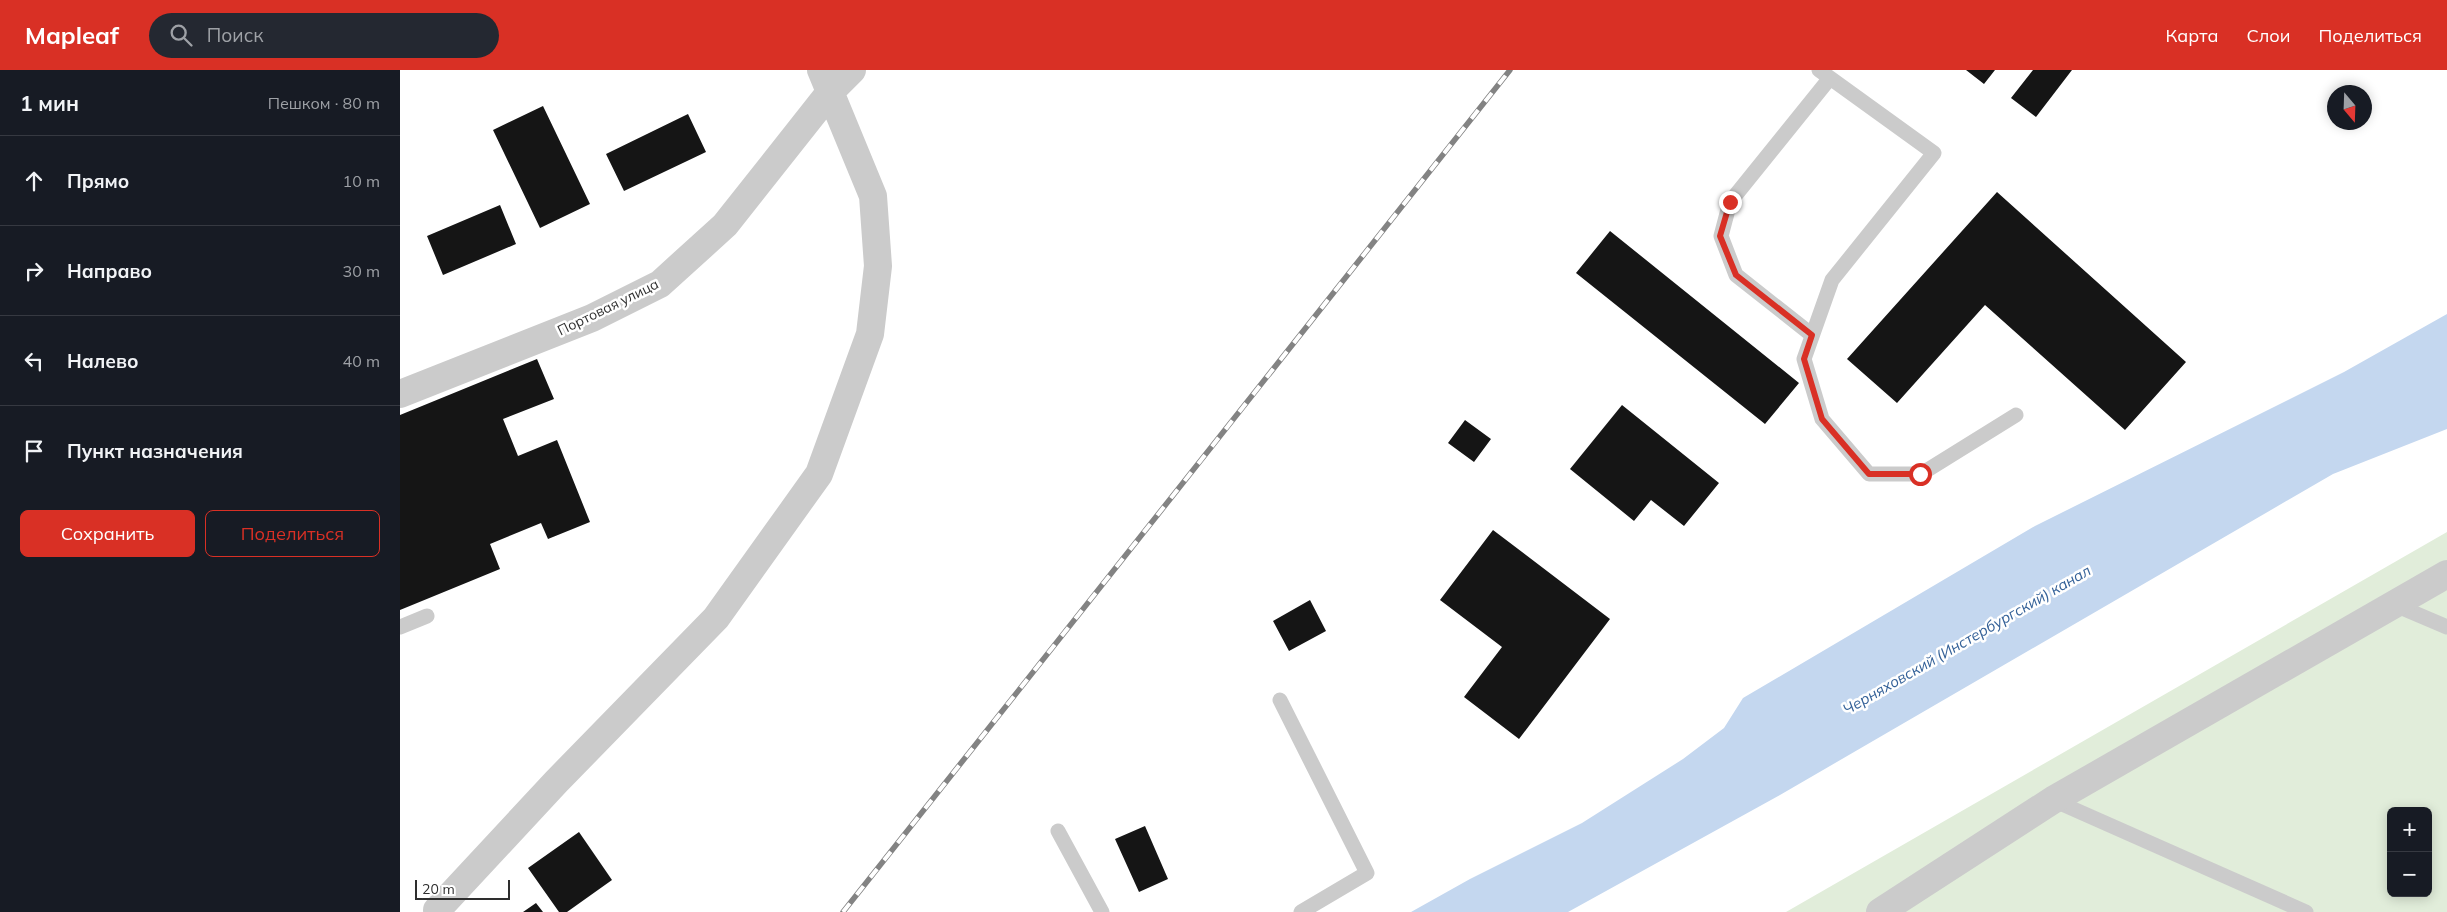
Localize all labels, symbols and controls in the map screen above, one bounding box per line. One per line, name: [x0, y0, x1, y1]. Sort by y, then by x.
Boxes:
search box: [149, 13, 499, 58]
text: Mapleaf: [25, 20, 119, 50]
icon: search: [167, 21, 195, 49]
text: Поиск: [207, 23, 263, 47]
text: Карта: [2166, 24, 2218, 47]
text: Слои: [2246, 24, 2291, 47]
text: Поделиться: [2319, 24, 2422, 47]
north arrow: [2327, 85, 2372, 130]
text: 1 мин: [20, 90, 79, 116]
text: Пешком · 80 m: [268, 93, 380, 113]
icon: ahead: [20, 167, 48, 195]
text: Прямо: [67, 169, 129, 193]
text: 10 m: [343, 171, 380, 191]
route end: [1719, 191, 1742, 214]
icon: right: [20, 257, 48, 285]
text: Направо: [67, 259, 152, 283]
text: 30 m: [343, 261, 380, 281]
street label: Портовая улица: [554, 275, 662, 339]
icon: left: [20, 347, 48, 375]
text: Налево: [67, 349, 139, 373]
text: 40 m: [343, 351, 380, 371]
icon: arrive: [20, 437, 48, 465]
text: Пункт назначения: [67, 439, 243, 463]
route start: [1909, 463, 1932, 486]
button: Сохранить: [20, 510, 195, 557]
button: Поделиться: [205, 510, 380, 557]
water label: Черняховский (Инстербургский) канал: [1839, 560, 2094, 719]
map controls: [2387, 807, 2432, 897]
button: +: [2387, 807, 2432, 852]
button: −: [2387, 852, 2432, 897]
scale bar: [415, 877, 510, 900]
text: 20 m: [422, 880, 455, 898]

